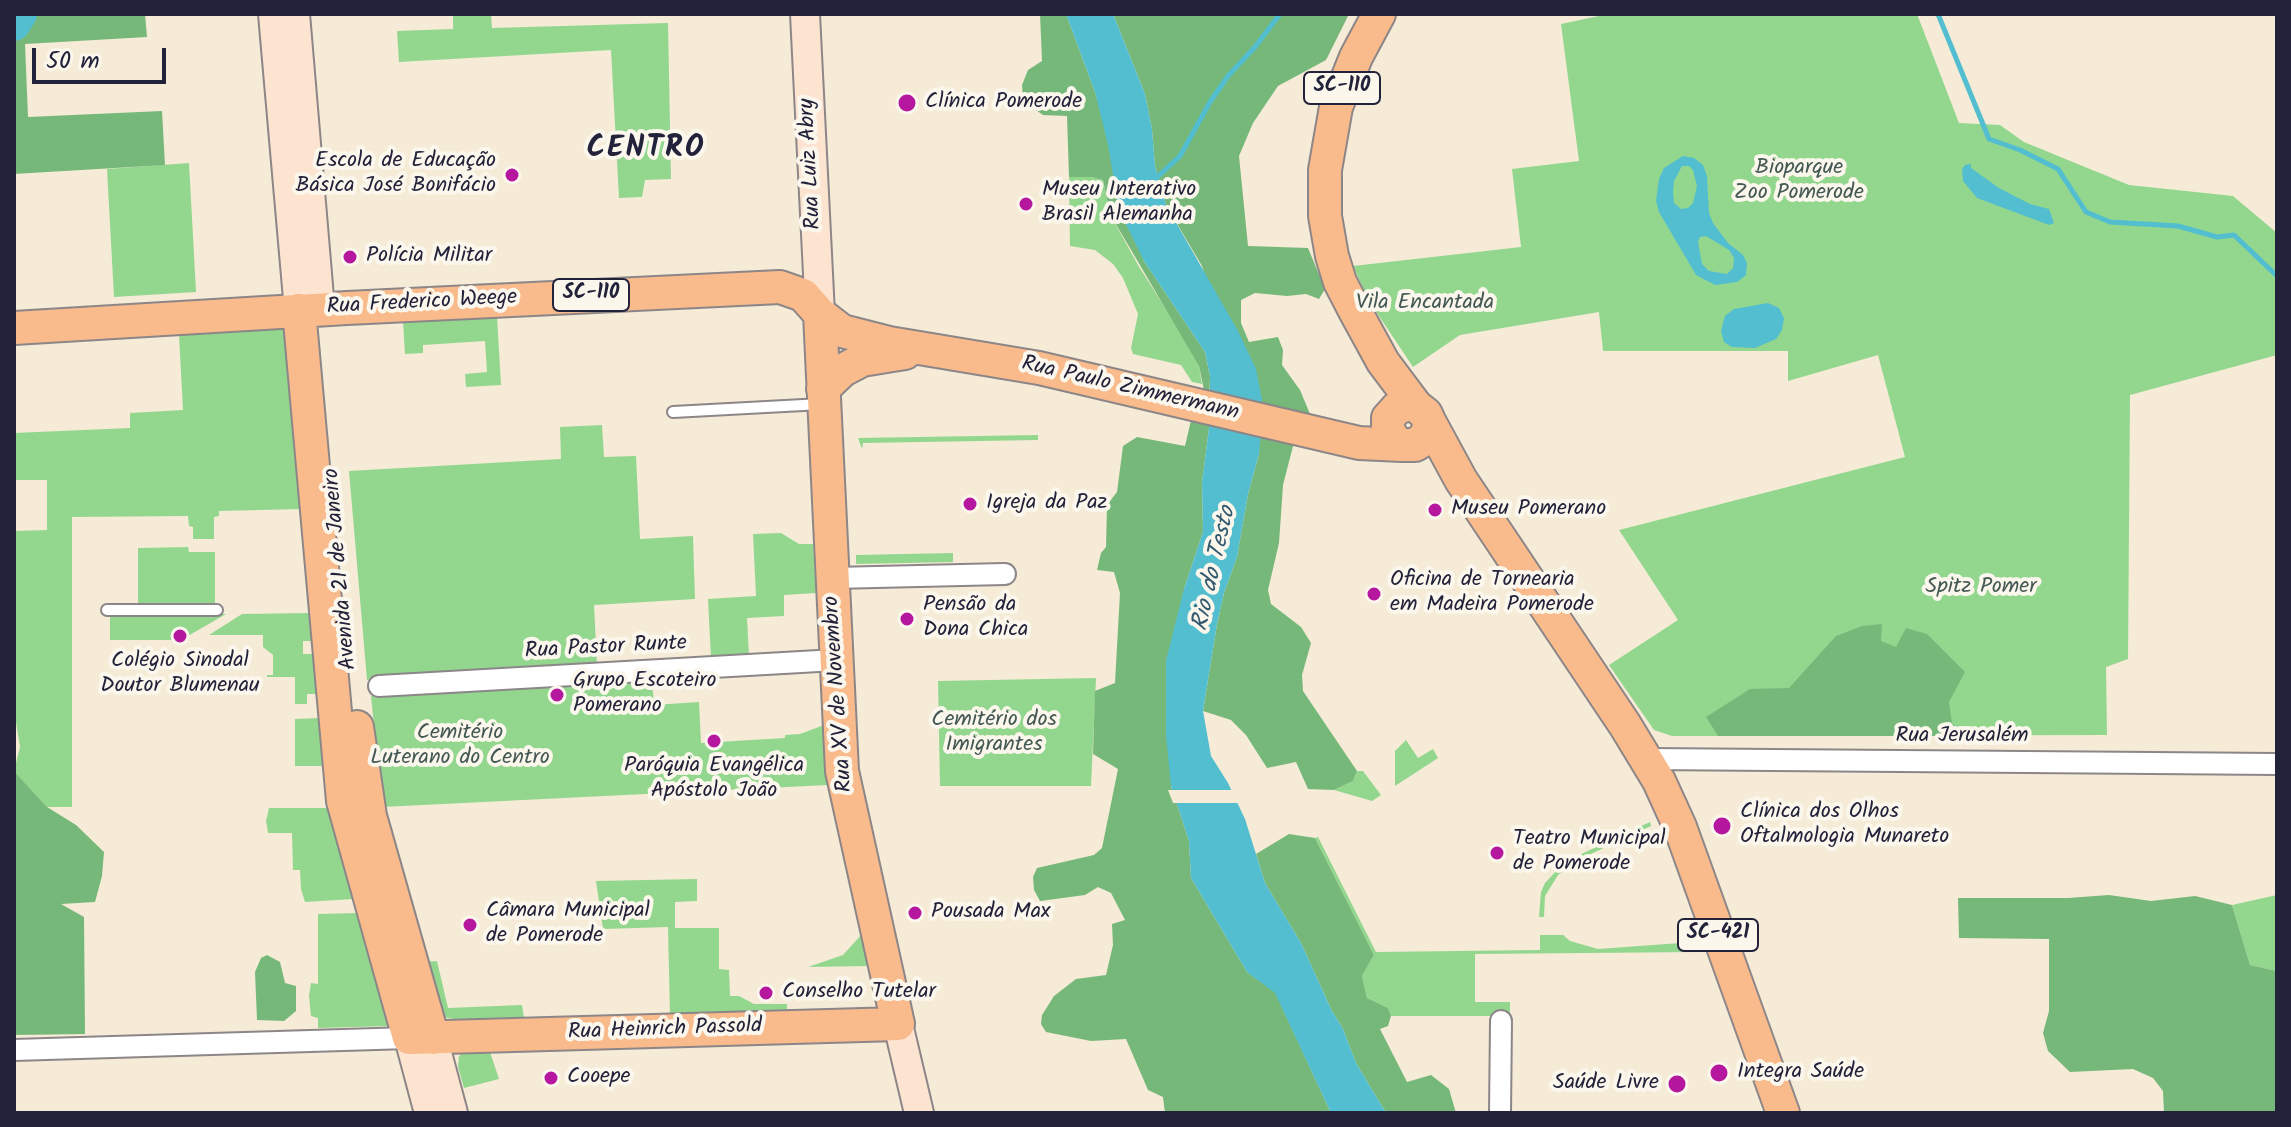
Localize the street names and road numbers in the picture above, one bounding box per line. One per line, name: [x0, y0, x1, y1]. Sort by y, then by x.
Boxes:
road number: SC-110: [1304, 72, 1380, 104]
street label: Rua Luiz Abry: [795, 98, 829, 230]
road number: SC-110: [553, 279, 629, 311]
street label: Rua Frederico Weege: [326, 286, 518, 322]
street label: Rua Paulo Zimmermann: [1019, 352, 1241, 428]
street label: Avenida 21 de Janeiro: [320, 467, 364, 671]
street label: Rua XV de Novembro: [820, 595, 860, 793]
street label: Rua Pastor Runte: [524, 632, 688, 666]
street label: Rua Jerusalém: [1896, 724, 2028, 750]
road number: SC-421: [1678, 919, 1758, 951]
street label: Rua Heinrich Passold: [567, 1014, 763, 1048]

